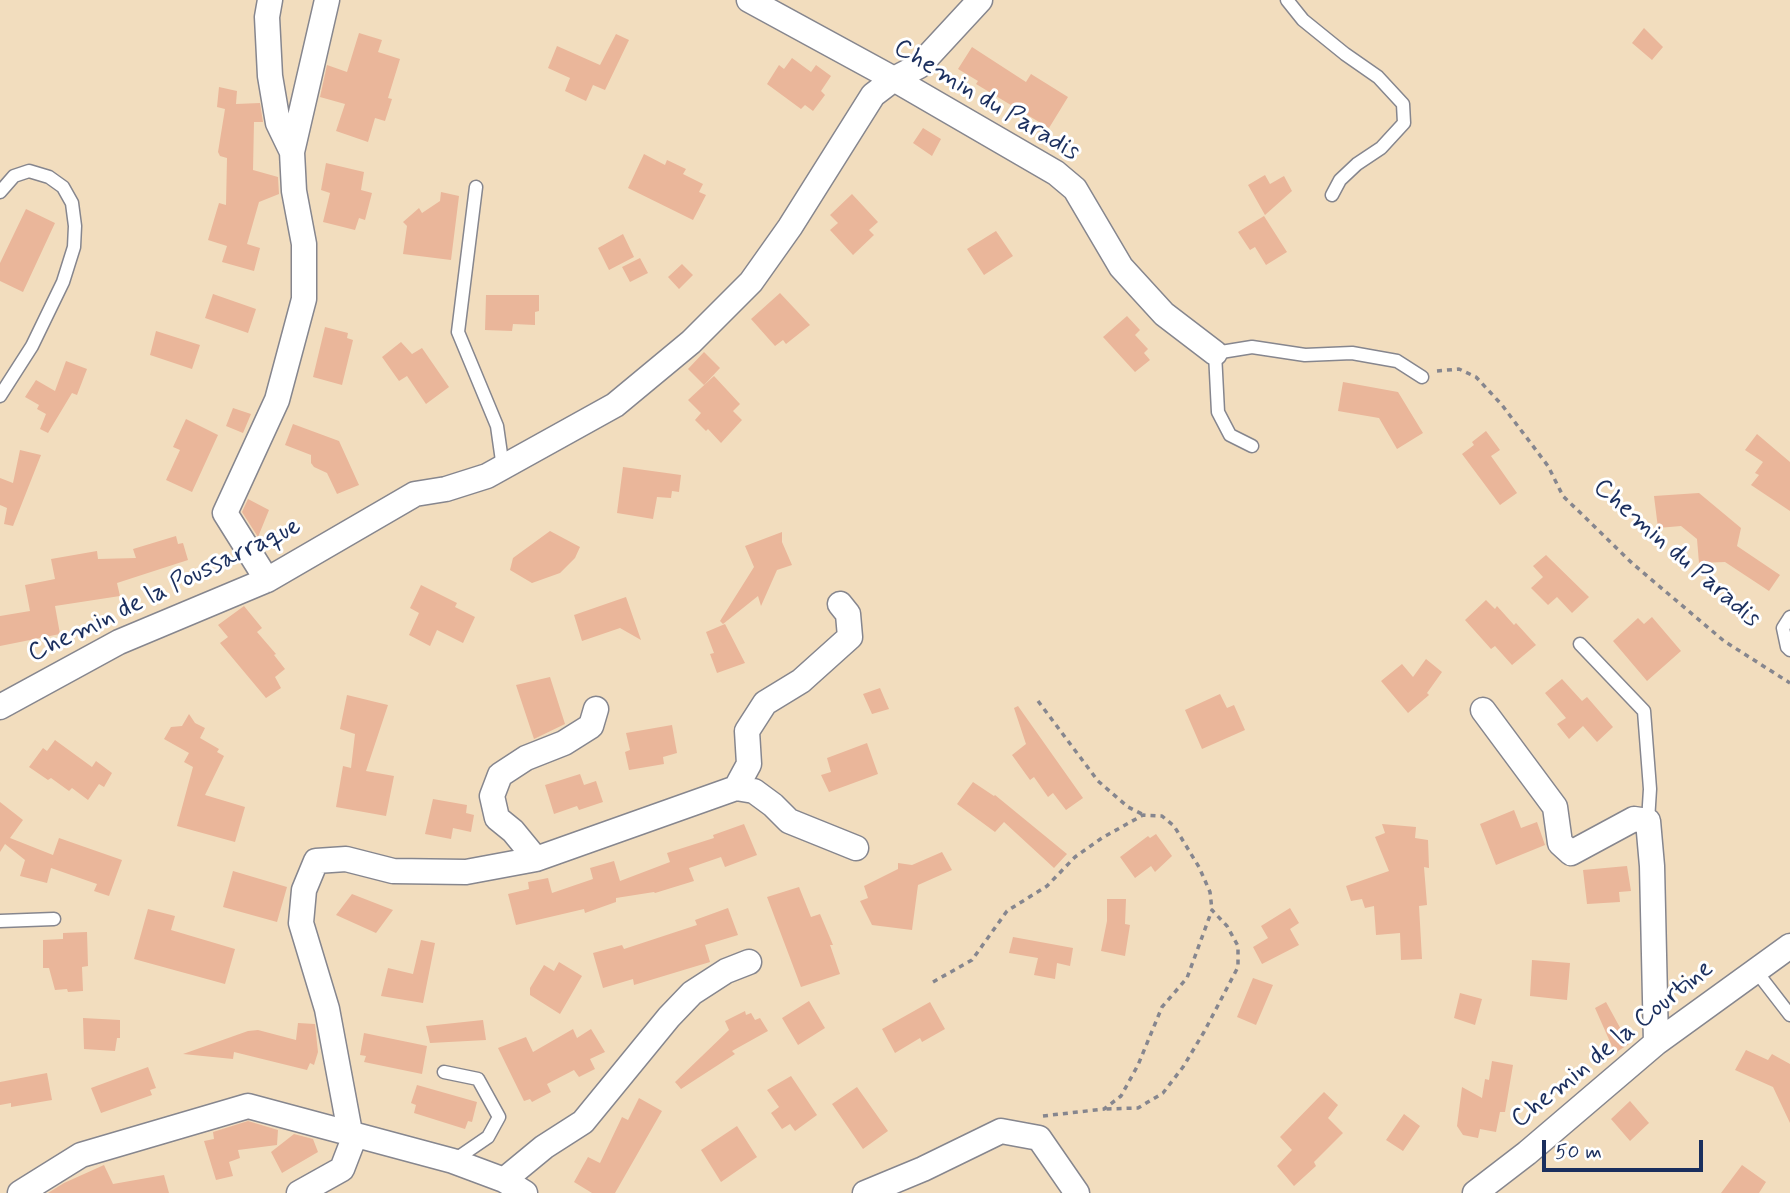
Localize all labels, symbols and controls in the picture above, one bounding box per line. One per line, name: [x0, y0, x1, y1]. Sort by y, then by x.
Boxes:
street label: Chemin du Paradis: [887, 33, 1085, 169]
street label: Chemin du Paradis: [1586, 473, 1766, 635]
street label: Chemin de la Poussarraque: [24, 511, 306, 671]
street label: Chemin de la Courtine: [1506, 954, 1720, 1136]
scale bar: [1545, 1126, 1706, 1170]
text: 50 m: [1555, 1138, 1602, 1166]

